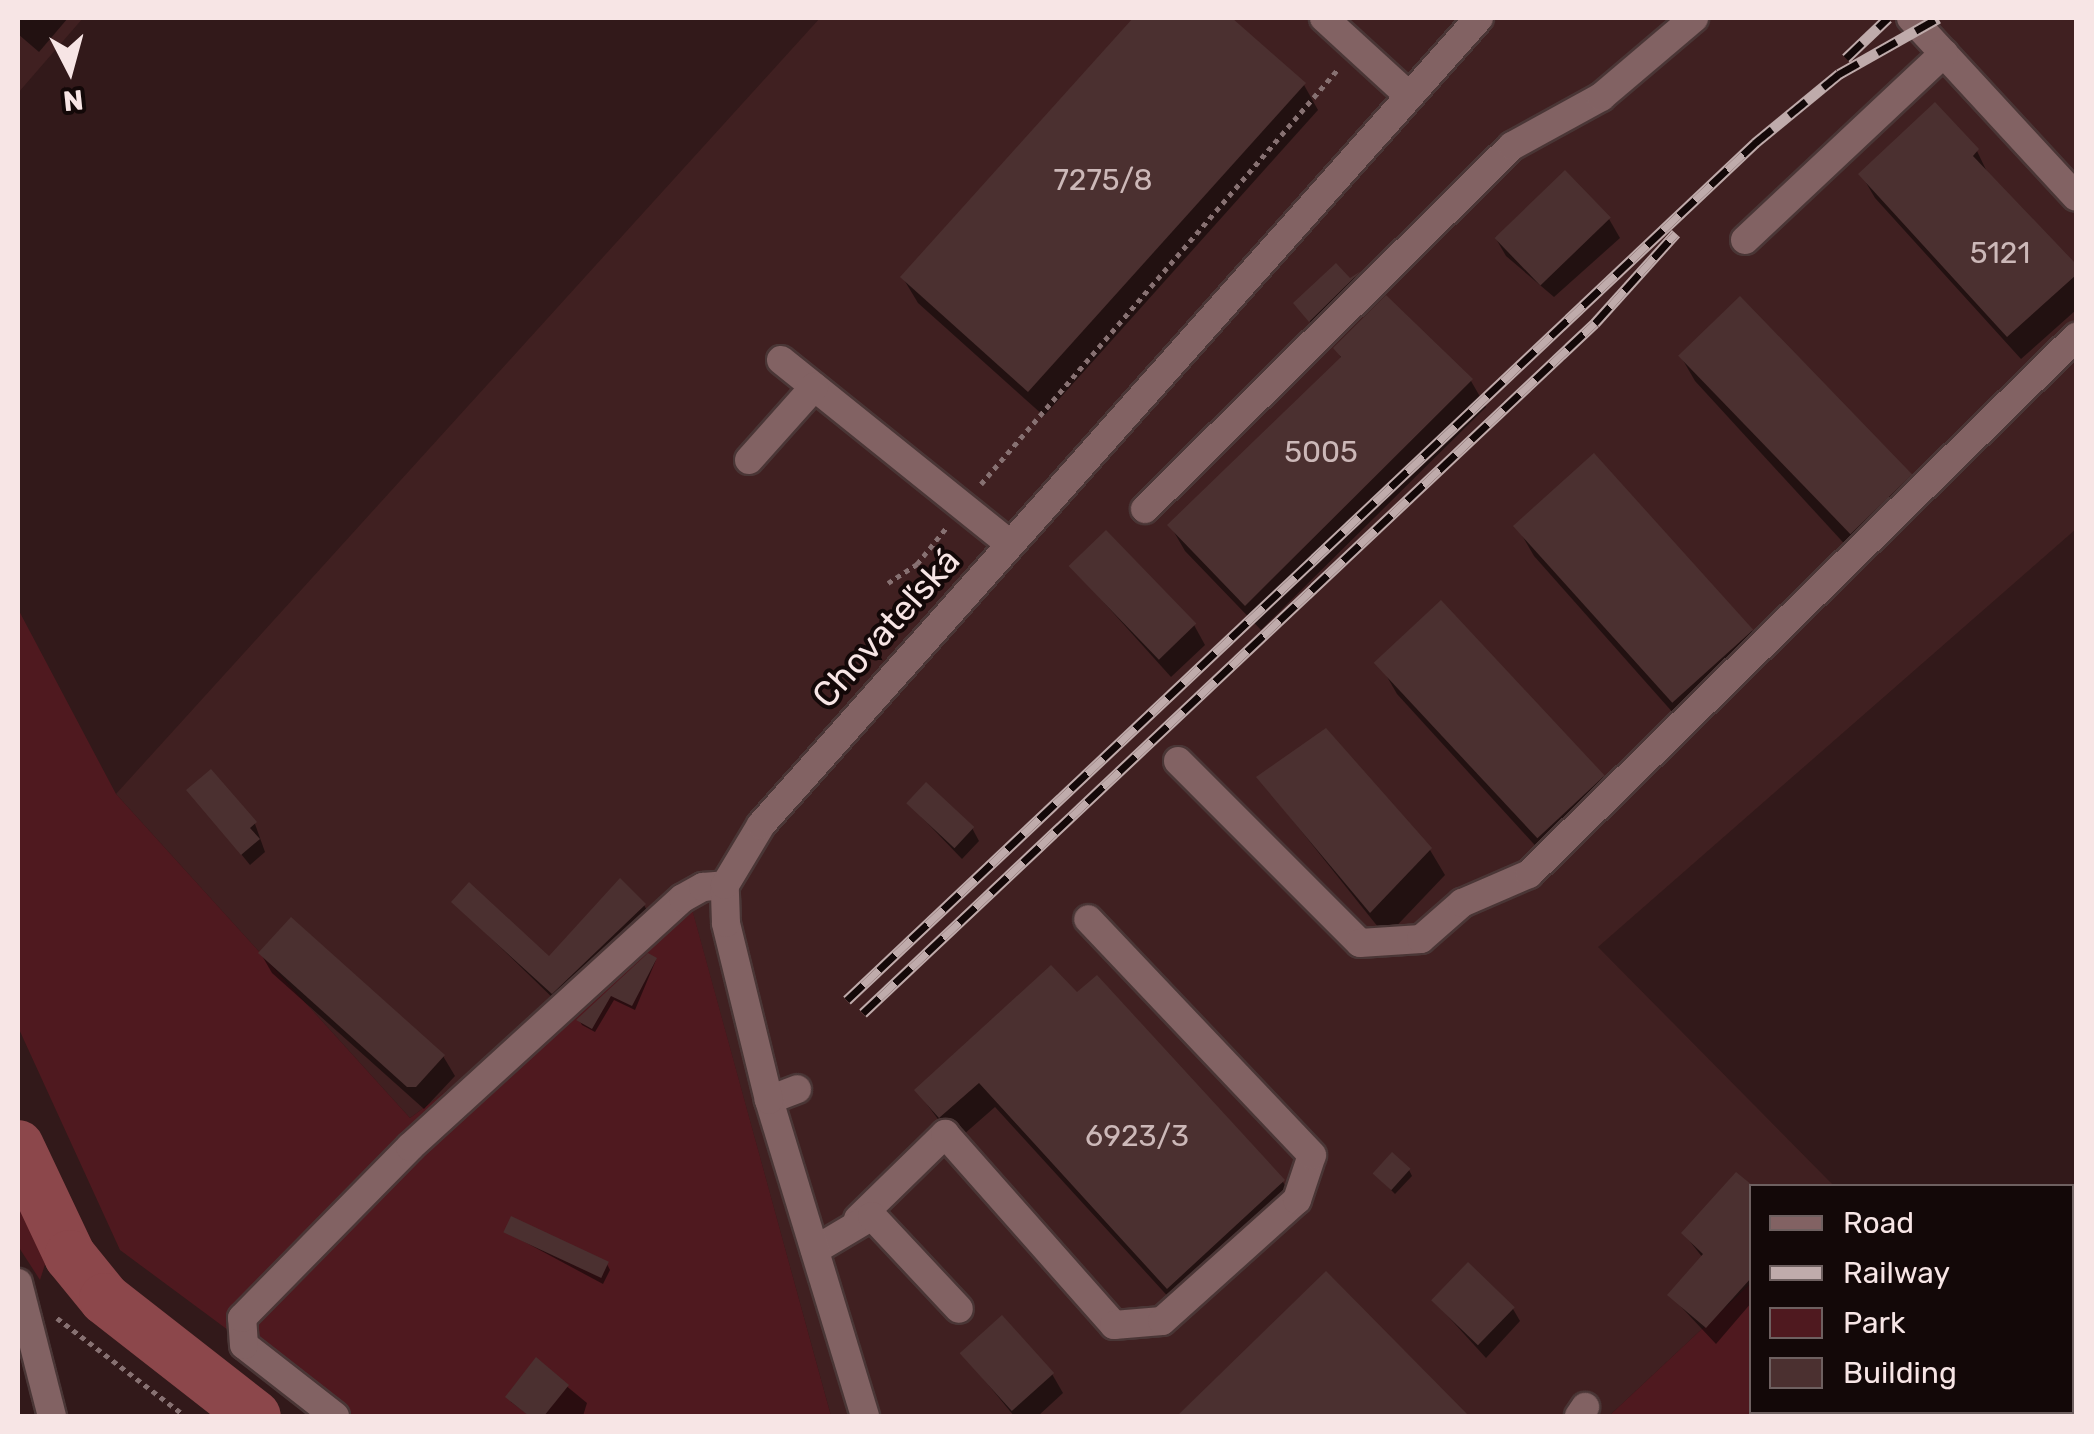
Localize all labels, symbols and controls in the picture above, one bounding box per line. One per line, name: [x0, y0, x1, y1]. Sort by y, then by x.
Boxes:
north arrow: [20, 20, 120, 120]
text: N: [61, 83, 85, 118]
house number: 7275/8: [1053, 162, 1153, 198]
house number: 5121: [1970, 235, 2030, 271]
house number: 5005: [1284, 434, 1358, 470]
street label: Chovateľská: [804, 540, 968, 716]
house number: 6923/3: [1085, 1118, 1189, 1154]
legend: [1749, 1184, 2074, 1414]
text: Road: [1843, 1205, 1914, 1241]
text: Railway: [1843, 1255, 1950, 1291]
text: Park: [1843, 1305, 1905, 1341]
text: Building: [1843, 1355, 1957, 1391]

